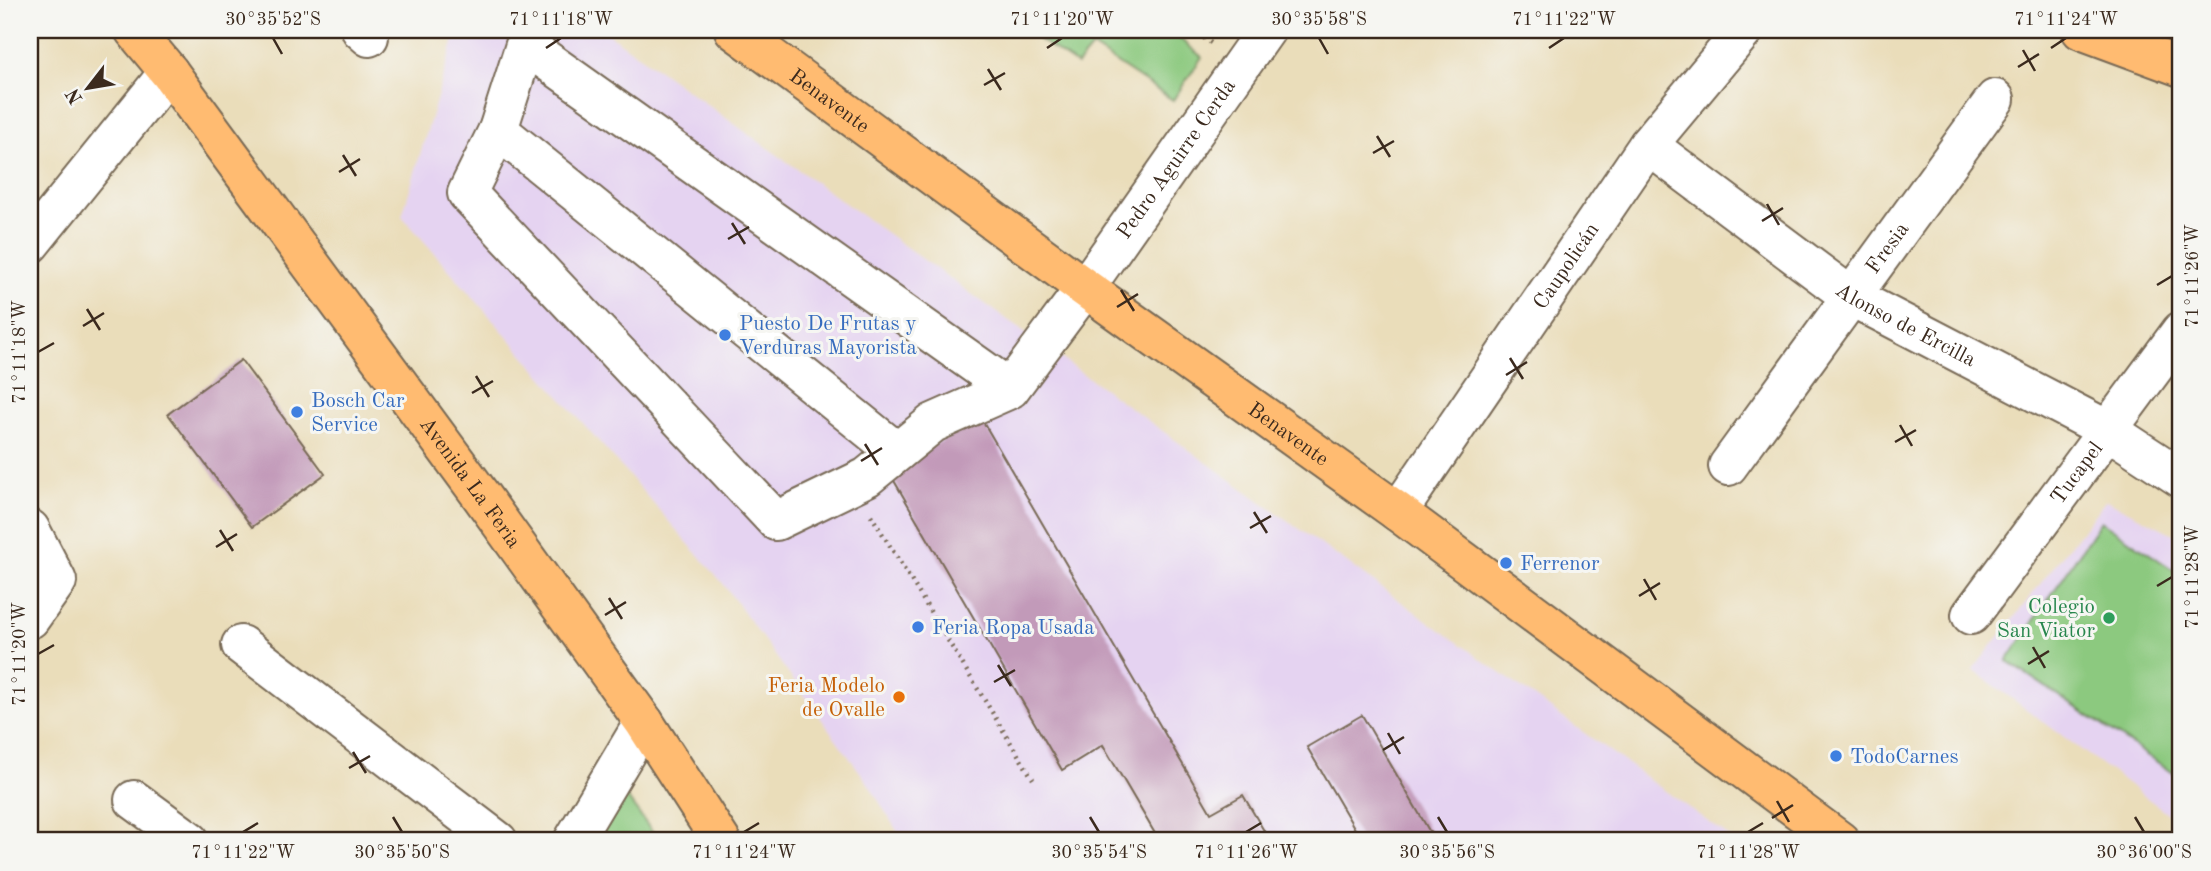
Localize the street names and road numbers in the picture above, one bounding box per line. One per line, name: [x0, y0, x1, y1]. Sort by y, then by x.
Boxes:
street label: Benavente: [785, 66, 873, 138]
street label: Pedro Aguirre Cerda: [1114, 76, 1240, 243]
street label: Fresia: [1863, 219, 1914, 278]
street label: Caupolicán: [1530, 220, 1604, 313]
street label: Alonso de Ercilla: [1831, 280, 1979, 371]
street label: Benavente: [1244, 399, 1332, 471]
street label: Avenida La Feria: [415, 414, 524, 552]
street label: Tucapel: [2048, 438, 2107, 509]

